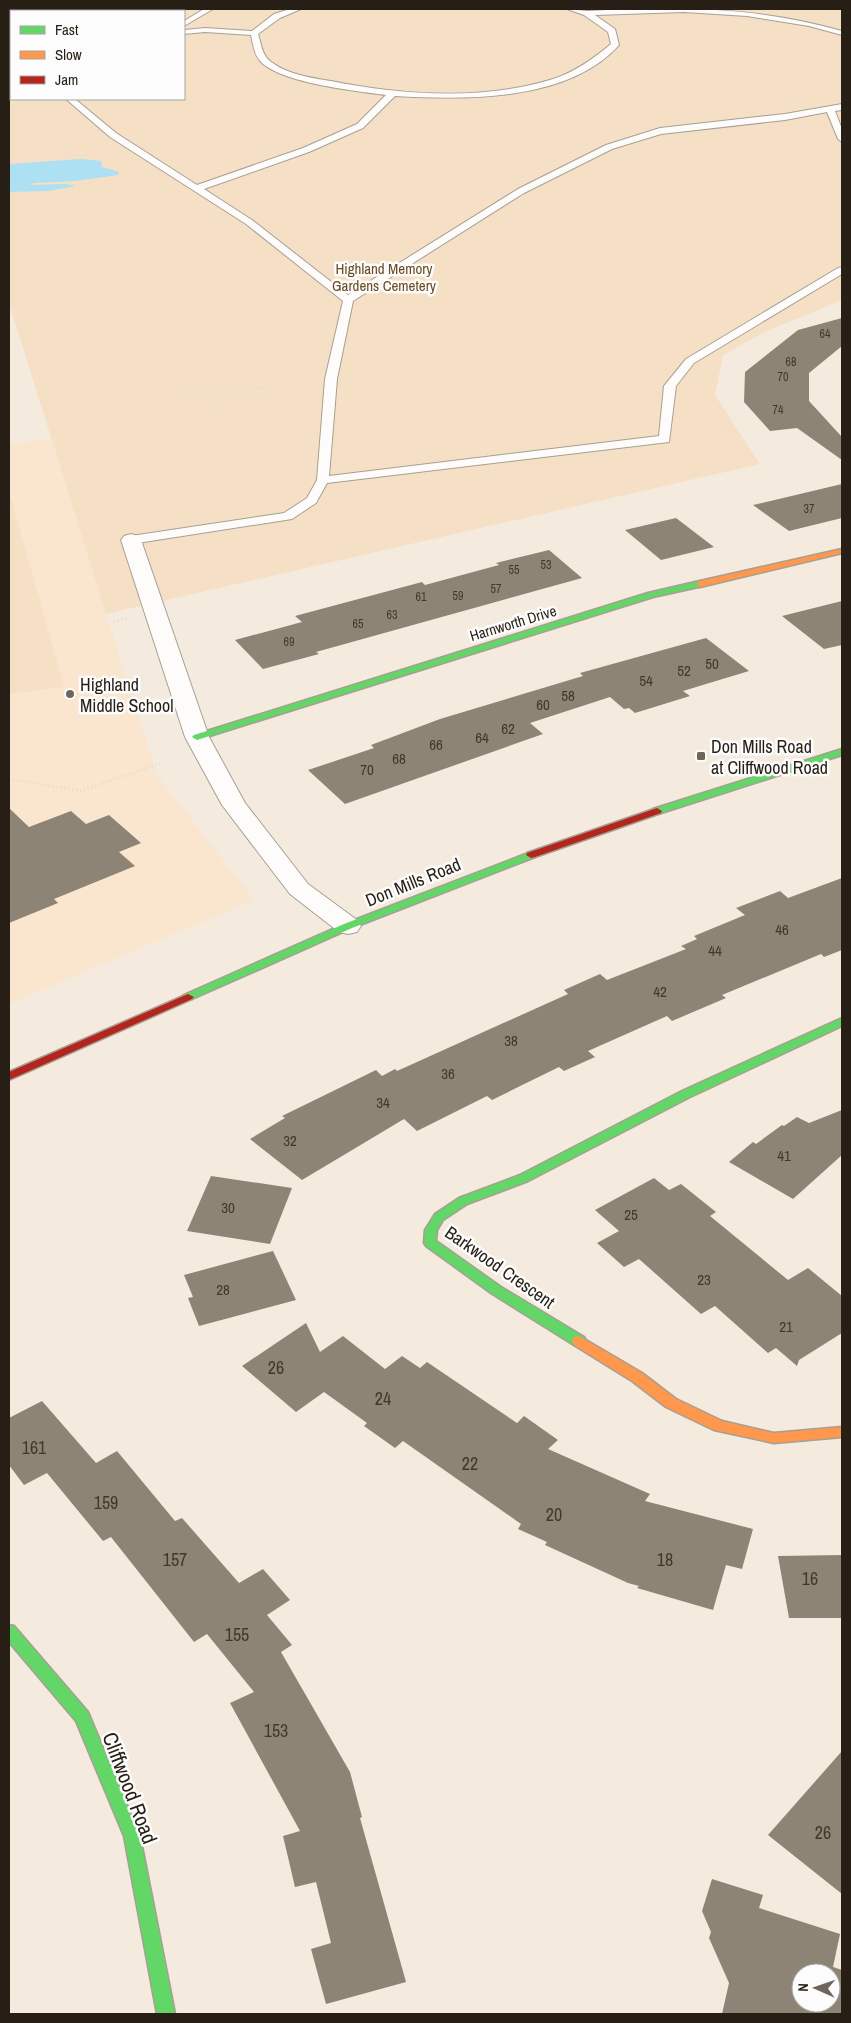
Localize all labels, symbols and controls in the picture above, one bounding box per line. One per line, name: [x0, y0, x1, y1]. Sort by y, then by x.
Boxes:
legend: [10, 10, 185, 100]
text: Fast: [55, 19, 79, 40]
text: Slow: [55, 44, 82, 65]
text: Jam: [55, 69, 78, 90]
park label: Highland Memory Gardens Cemetery: [332, 258, 437, 296]
house number: 64: [820, 326, 831, 342]
house number: 68: [786, 354, 796, 370]
house number: 70: [778, 369, 788, 385]
house number: 74: [773, 402, 784, 418]
house number: 37: [804, 501, 815, 517]
house number: 53: [541, 557, 551, 573]
house number: 55: [509, 562, 520, 578]
house number: 57: [491, 581, 502, 597]
house number: 59: [453, 588, 463, 604]
house number: 61: [416, 589, 427, 605]
street label: Harnworth Drive: [467, 600, 559, 646]
house number: 63: [387, 607, 397, 623]
house number: 65: [353, 616, 364, 632]
house number: 69: [284, 634, 294, 650]
house number: 50: [705, 653, 719, 674]
house number: 52: [677, 660, 691, 681]
house number: 54: [639, 670, 653, 691]
place label: Highland Middle School: [80, 672, 174, 718]
house number: 58: [561, 685, 575, 706]
marker: Highland Middle School: [64, 688, 76, 700]
house number: 60: [536, 694, 550, 715]
house number: 62: [501, 718, 515, 739]
house number: 64: [475, 727, 489, 748]
house number: 66: [429, 734, 443, 755]
place label: Don Mills Road at Cliffwood Road: [711, 734, 828, 780]
house number: 68: [392, 748, 406, 769]
marker: Don Mills Road at Cliffwood Road: [695, 750, 707, 762]
house number: 70: [360, 759, 374, 780]
street label: Don Mills Road: [362, 852, 464, 912]
house number: 46: [775, 919, 789, 940]
house number: 44: [708, 940, 722, 961]
house number: 42: [653, 981, 667, 1002]
house number: 38: [504, 1030, 518, 1051]
house number: 36: [441, 1063, 455, 1084]
house number: 34: [376, 1092, 390, 1113]
house number: 32: [283, 1130, 297, 1151]
house number: 41: [777, 1145, 791, 1166]
house number: 30: [221, 1197, 235, 1218]
house number: 25: [624, 1204, 638, 1225]
street label: Barkwood Crescent: [440, 1220, 560, 1314]
house number: 23: [697, 1269, 711, 1290]
house number: 28: [216, 1279, 230, 1300]
house number: 21: [779, 1316, 793, 1337]
house number: 26: [268, 1355, 284, 1380]
house number: 24: [375, 1386, 391, 1411]
house number: 161: [22, 1435, 47, 1460]
house number: 22: [462, 1451, 478, 1476]
house number: 159: [94, 1490, 118, 1515]
house number: 20: [546, 1502, 562, 1527]
house number: 157: [163, 1547, 187, 1572]
house number: 18: [657, 1547, 673, 1572]
house number: 16: [802, 1566, 818, 1591]
house number: 155: [225, 1622, 249, 1647]
house number: 153: [264, 1718, 288, 1743]
street label: Cliffwood Road: [95, 1728, 165, 1848]
house number: 26: [815, 1820, 831, 1845]
north arrow: [791, 1963, 841, 2013]
text: N: [794, 1983, 812, 1992]

